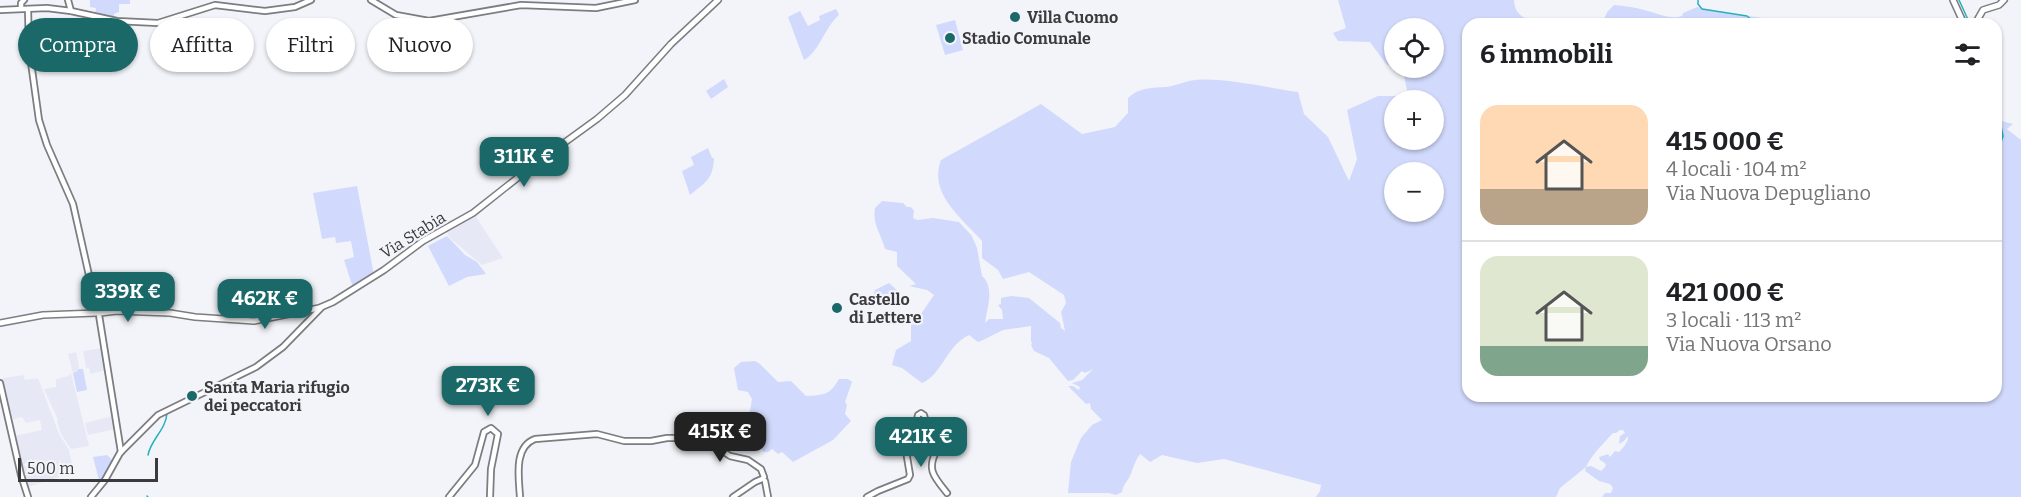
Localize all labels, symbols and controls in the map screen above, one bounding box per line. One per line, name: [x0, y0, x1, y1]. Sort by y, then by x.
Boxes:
place label: Villa Cuomo: [1027, 8, 1118, 27]
marker: Villa Cuomo: [1008, 10, 1022, 24]
chip: Compra: [18, 18, 138, 72]
chip: Affitta: [150, 18, 254, 72]
chip: Filtri: [266, 18, 355, 72]
chip: Nuovo: [367, 18, 473, 72]
map controls: [1384, 18, 1444, 222]
button: locate: [1384, 18, 1444, 78]
place label: Stadio Comunale: [962, 29, 1091, 48]
marker: Stadio Comunale: [943, 31, 957, 45]
icon: filters: [1951, 38, 1984, 71]
text: 6 immobili: [1480, 39, 1613, 70]
button: +: [1384, 90, 1444, 150]
text: 415 000 €: [1666, 126, 1784, 157]
icon: home: [1528, 129, 1600, 201]
pin: 311K €: [475, 137, 573, 188]
text: 311K €: [494, 144, 554, 168]
text: 4 locali · 104 m²: [1666, 157, 1807, 181]
button: −: [1384, 162, 1444, 222]
text: Via Nuova Depugliano: [1666, 181, 1871, 205]
street label: Via Stabia: [377, 207, 449, 262]
pin: 339K €: [79, 272, 177, 323]
text: 421 000 €: [1666, 277, 1785, 308]
text: 339K €: [95, 279, 161, 303]
pin: 462K €: [216, 279, 314, 330]
icon: home: [1528, 280, 1600, 352]
text: 462K €: [232, 286, 298, 310]
place label: Castello di Lettere: [849, 290, 922, 327]
marker: Castello di Lettere: [830, 301, 844, 315]
text: 3 locali · 113 m²: [1666, 308, 1801, 332]
text: Via Nuova Orsano: [1666, 332, 1832, 356]
pin: 273K €: [439, 366, 537, 417]
text: 273K €: [456, 373, 520, 397]
place label: Santa Maria rifugio dei peccatori: [204, 378, 350, 415]
marker: Santa Maria rifugio dei peccatori: [185, 389, 199, 403]
pin: 415K €: [671, 412, 769, 463]
pin: 421K €: [872, 417, 970, 468]
text: 415K €: [688, 419, 752, 443]
text: 421K €: [889, 424, 953, 448]
scale bar: [18, 455, 158, 482]
text: 500 m: [27, 459, 75, 478]

